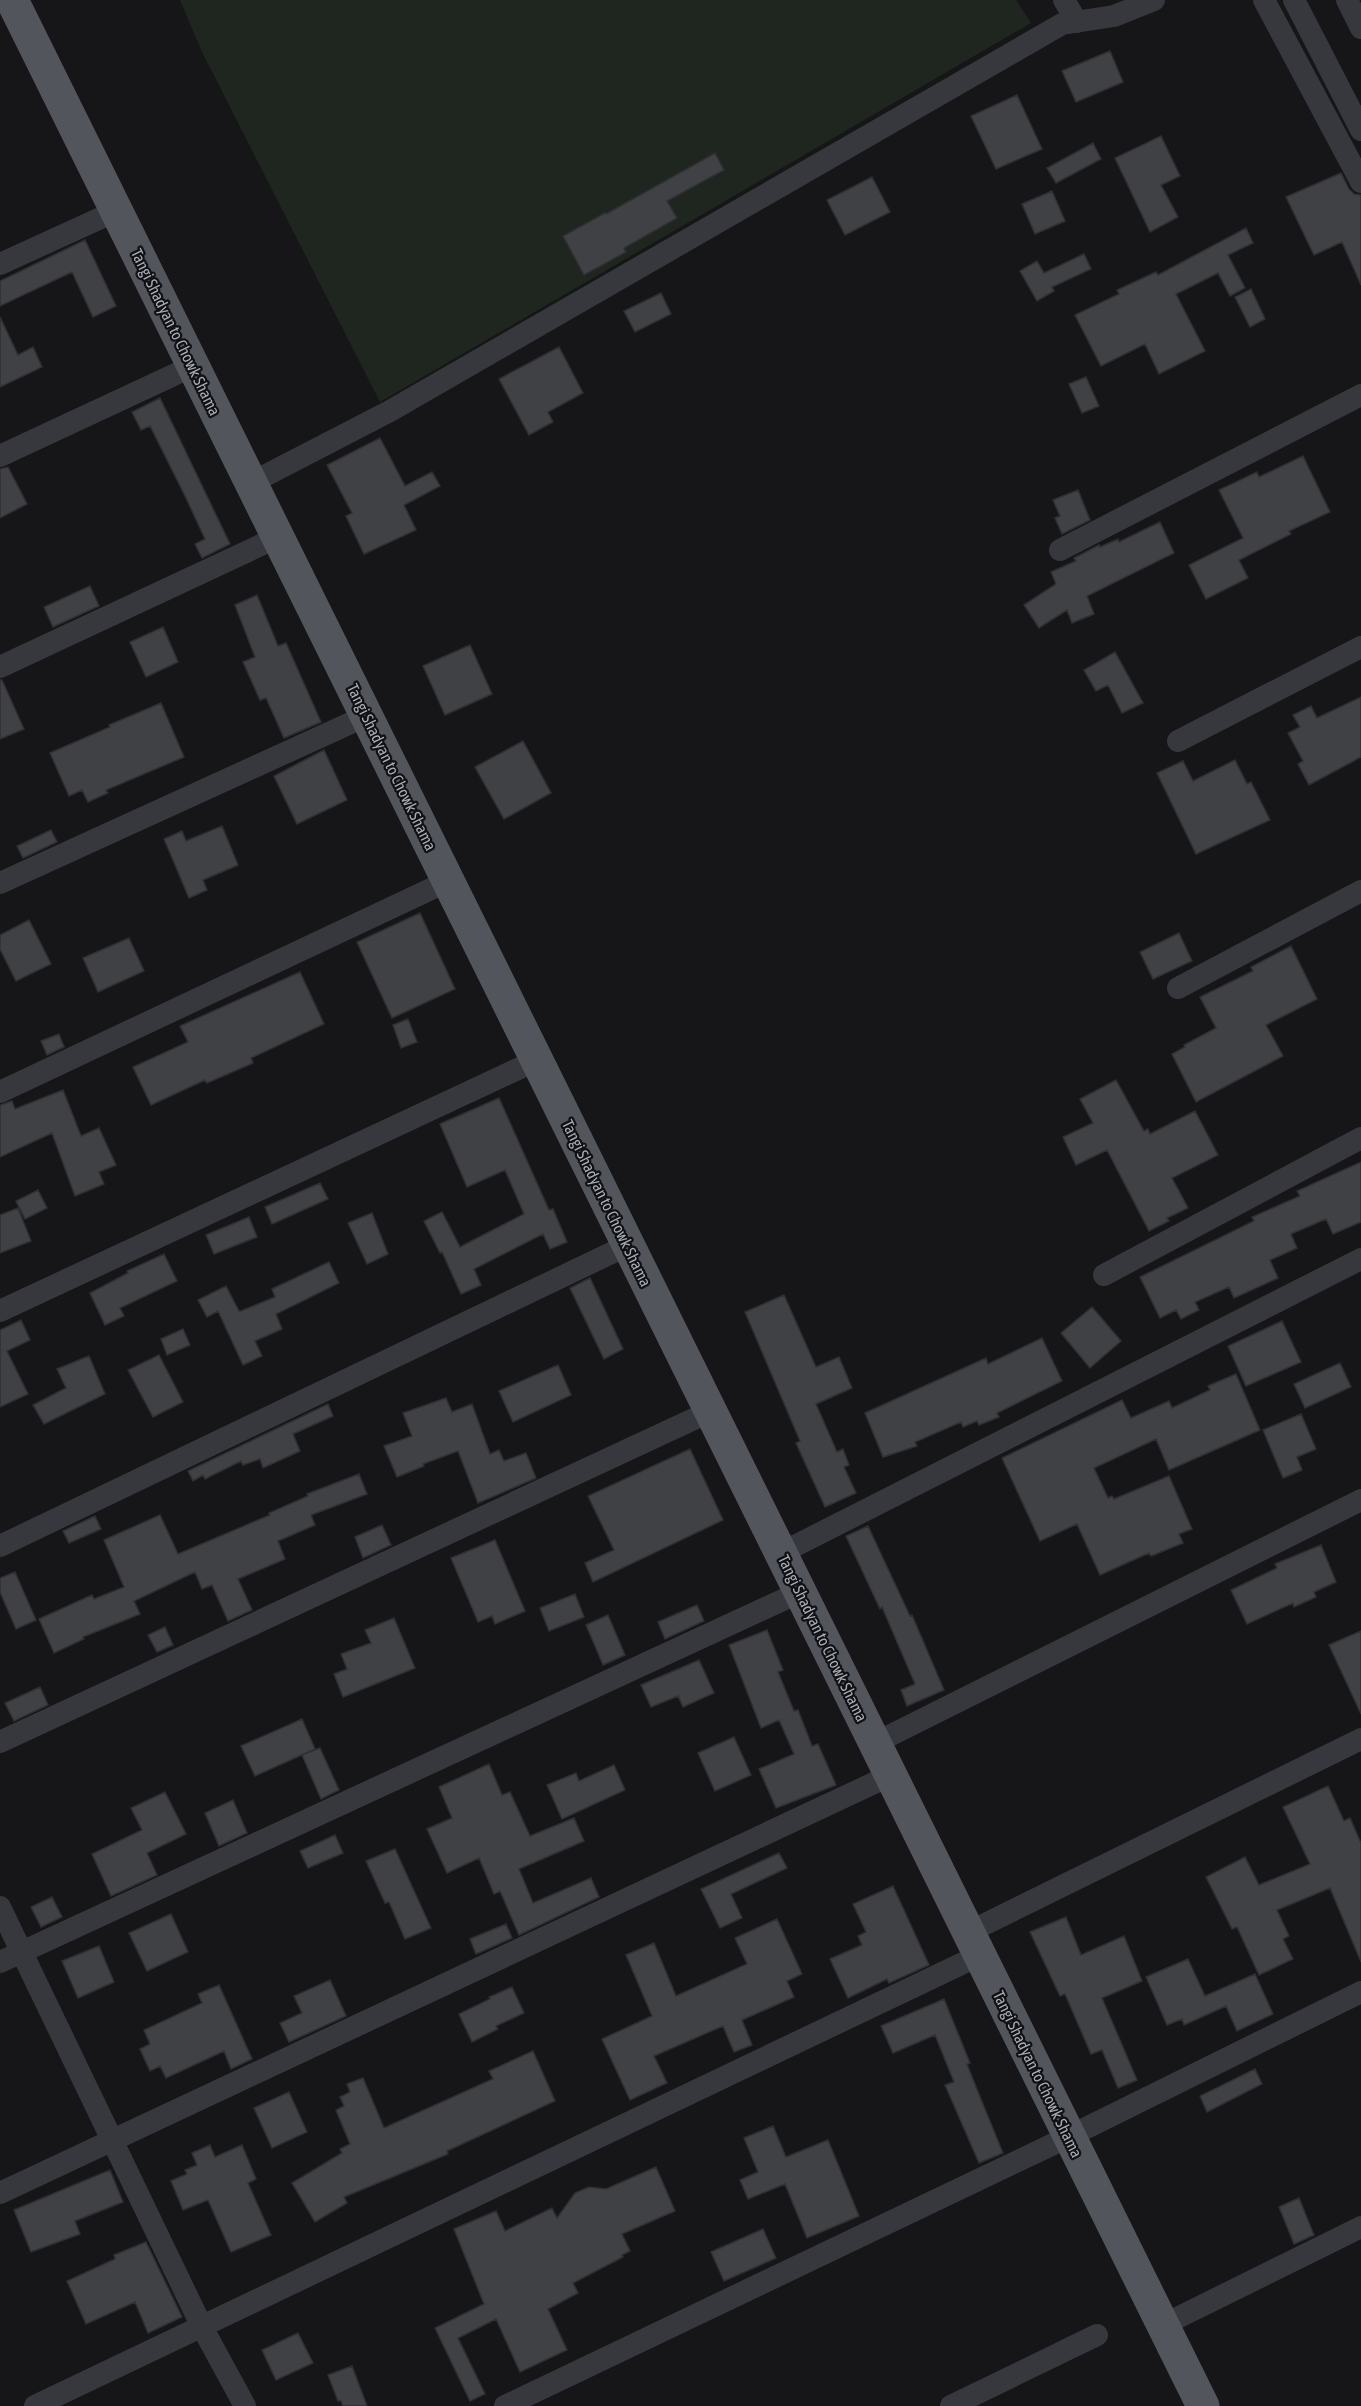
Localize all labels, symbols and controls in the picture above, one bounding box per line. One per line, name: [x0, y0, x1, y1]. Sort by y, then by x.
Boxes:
street label: Tangi Shadyan to Chowk Shama: [127, 246, 224, 419]
street label: Tangi Shadyan to Chowk Shama: [343, 681, 440, 854]
street label: Tangi Shadyan to Chowk Shama: [558, 1117, 655, 1290]
street label: Tangi Shadyan to Chowk Shama: [774, 1552, 871, 1725]
street label: Tangi Shadyan to Chowk Shama: [989, 1988, 1086, 2161]

